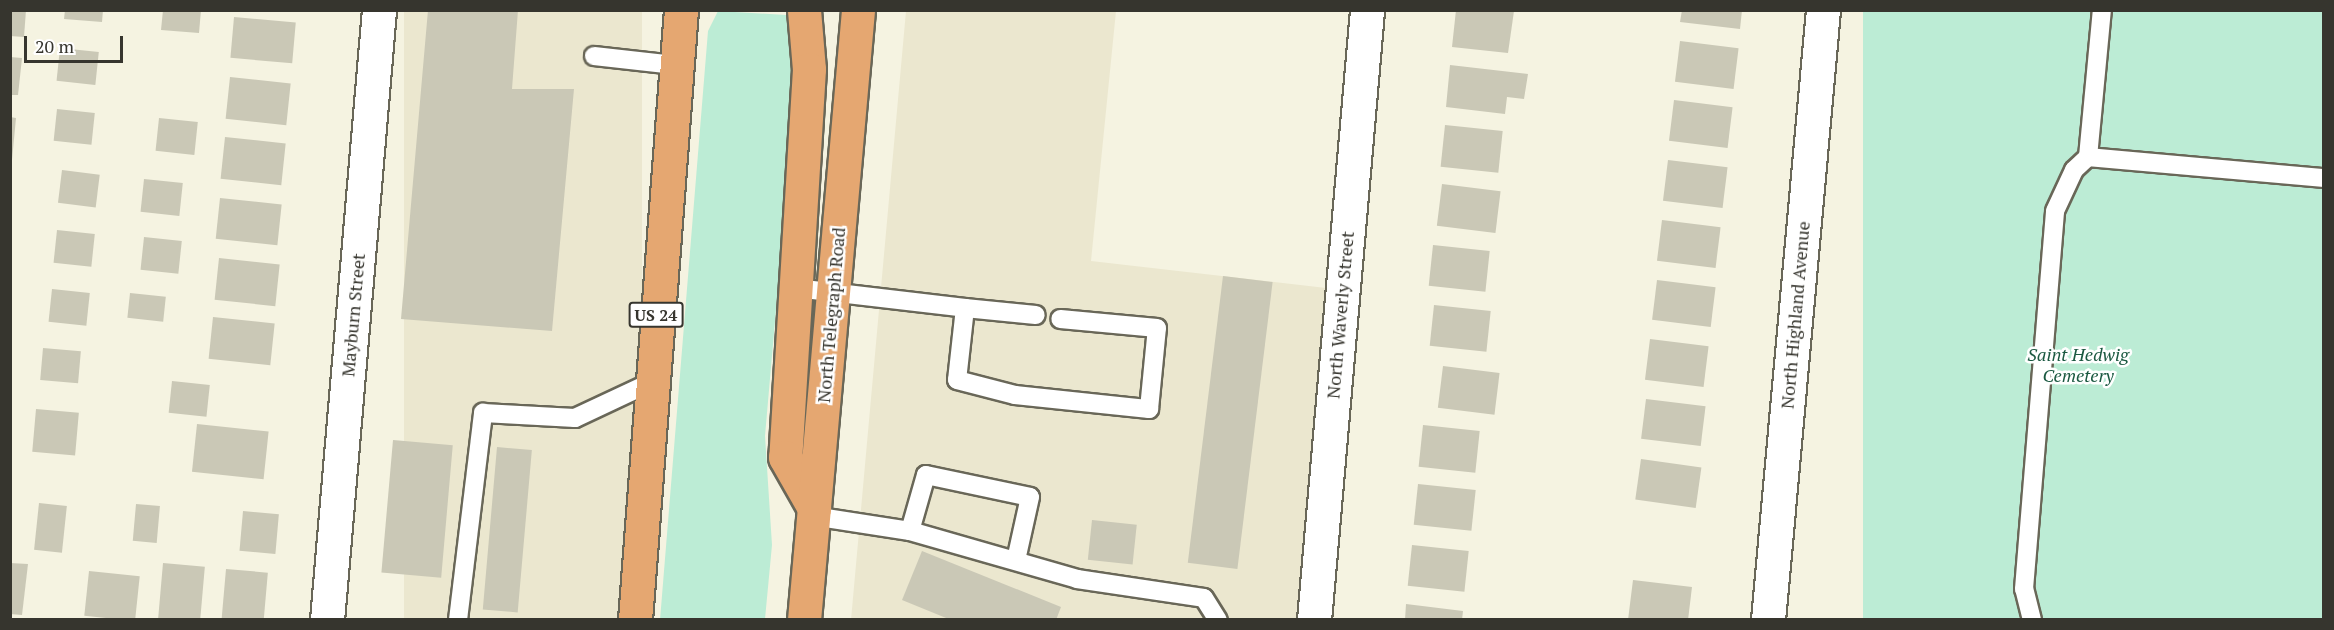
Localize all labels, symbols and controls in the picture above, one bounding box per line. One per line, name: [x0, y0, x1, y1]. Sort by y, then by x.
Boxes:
scale bar: [27, 24, 126, 62]
text: 20 m: [35, 34, 74, 58]
street label: North Highland Avenue: [1776, 220, 1814, 410]
street label: North Telegraph Road: [813, 226, 849, 404]
street label: North Waverly Street: [1322, 230, 1358, 400]
street label: Mayburn Street: [337, 252, 369, 378]
road number: US 24: [628, 302, 684, 328]
park label: Saint Hedwig Cemetery: [2027, 344, 2129, 386]

